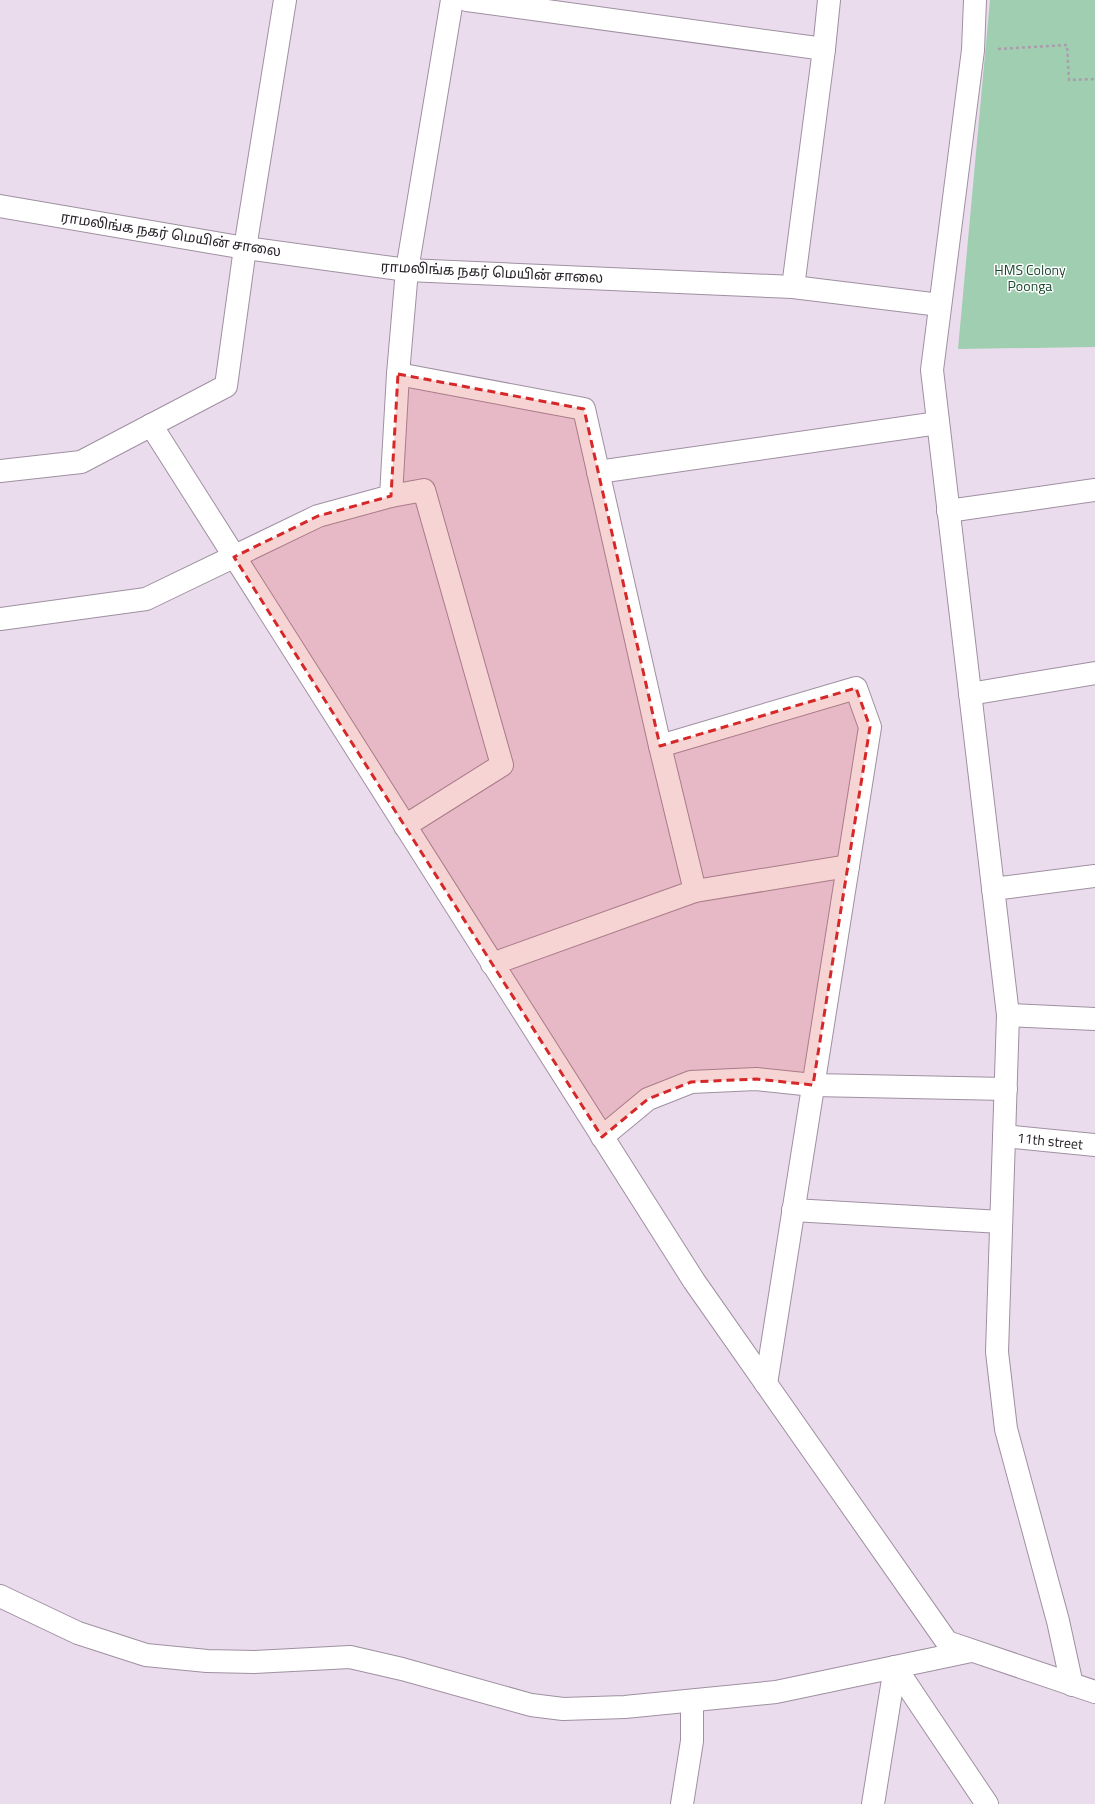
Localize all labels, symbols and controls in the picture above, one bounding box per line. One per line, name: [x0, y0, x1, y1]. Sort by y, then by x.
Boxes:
street label: ராமலிங்க நகர் மெயின் சாலை: [59, 206, 283, 261]
street label: ராமலிங்க நகர் மெயின் சாலை: [380, 255, 604, 288]
park label: HMS Colony Poonga: [994, 259, 1066, 296]
street label: 11th street: [1016, 1127, 1084, 1154]

